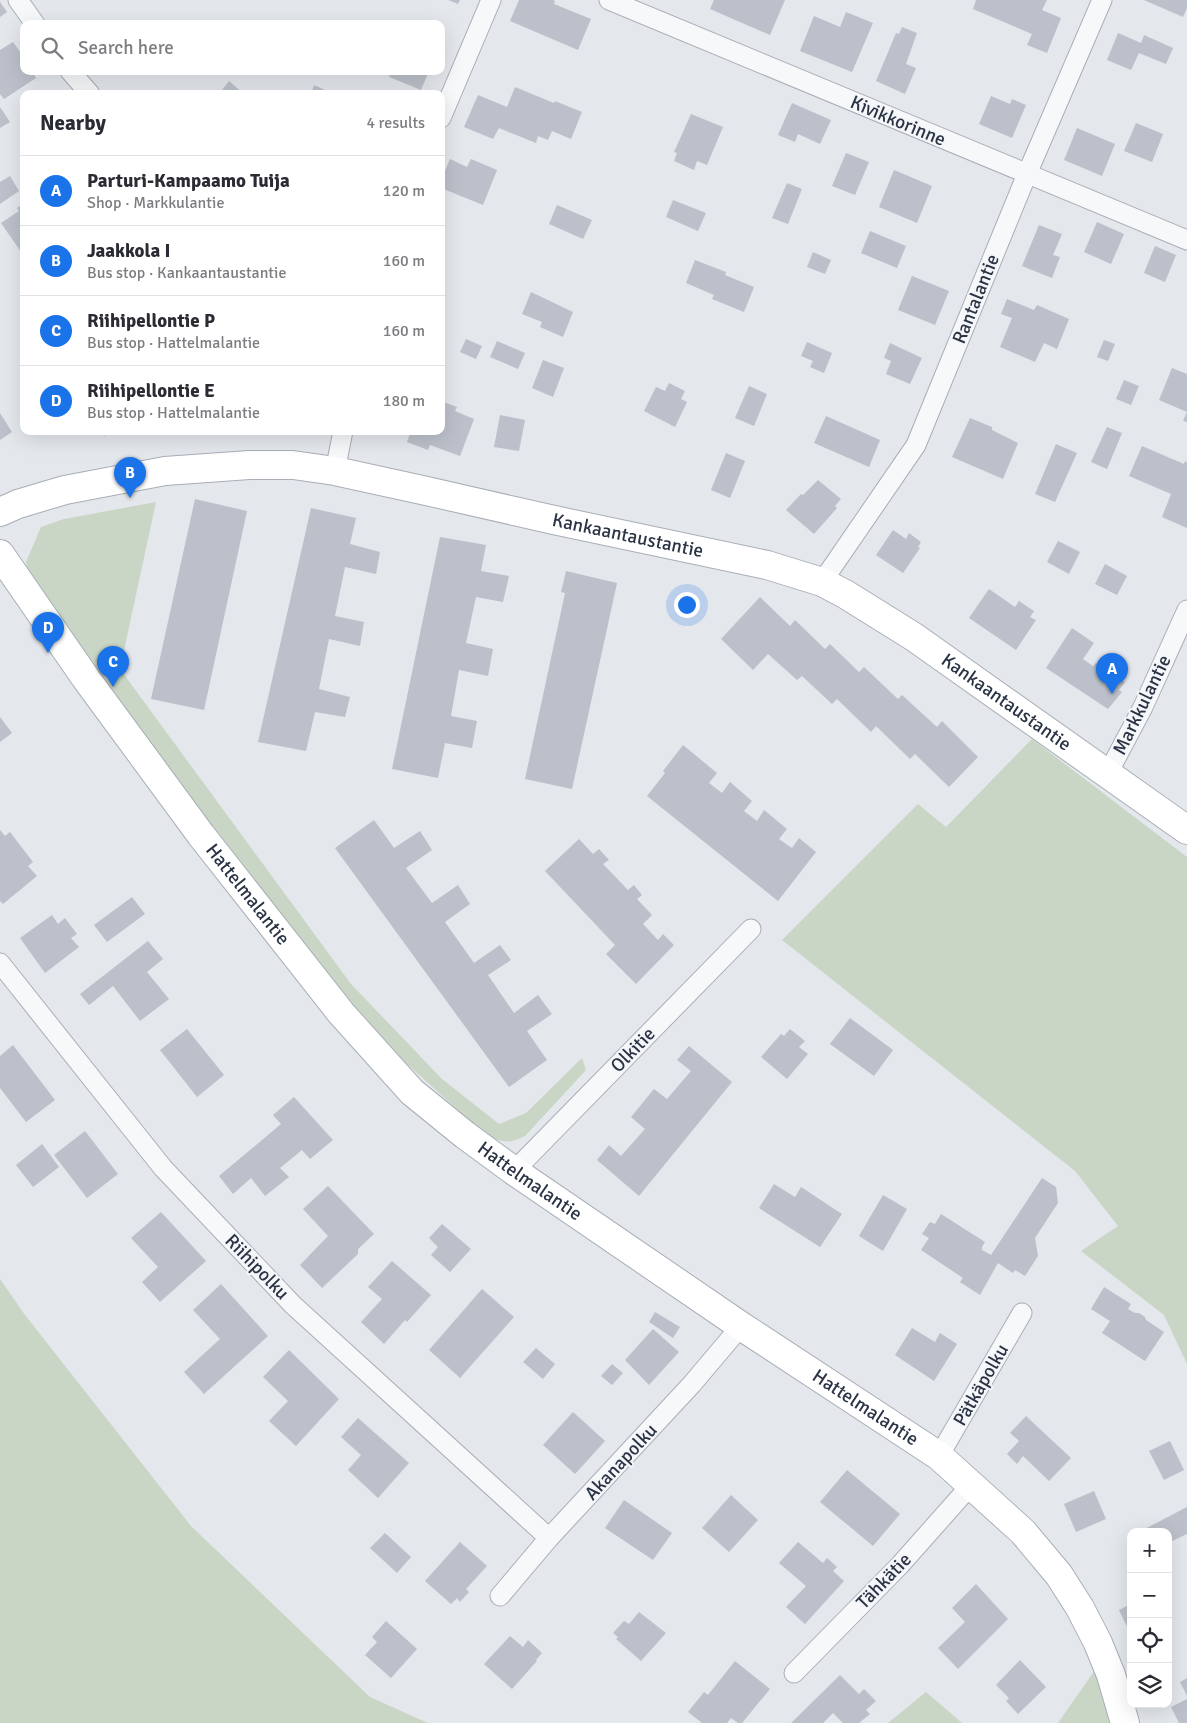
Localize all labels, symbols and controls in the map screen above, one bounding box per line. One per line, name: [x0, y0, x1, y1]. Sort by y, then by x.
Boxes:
search box: [20, 20, 445, 75]
icon: search: [38, 34, 66, 62]
text: Search here: [78, 36, 174, 60]
street label: Kivikkorinne: [847, 90, 949, 152]
text: Nearby: [40, 110, 106, 136]
text: 4 results: [366, 113, 425, 133]
text: Parturi-Kampaamo Tuija: [87, 169, 290, 193]
text: A: [51, 181, 61, 201]
text: 120 m: [383, 181, 425, 201]
text: Shop · Markkulantie: [87, 193, 224, 213]
text: Jaakkola I: [87, 239, 170, 263]
text: B: [51, 251, 61, 271]
text: 160 m: [383, 251, 425, 271]
street label: Rantalantie: [947, 251, 1005, 347]
text: Bus stop · Kankaantaustantie: [87, 263, 286, 283]
text: Riihipellontie P: [87, 309, 215, 333]
text: C: [51, 321, 61, 341]
text: 160 m: [383, 321, 425, 341]
text: Bus stop · Hattelmalantie: [87, 333, 260, 353]
text: Riihipellontie E: [87, 379, 215, 403]
text: D: [51, 391, 61, 411]
text: 180 m: [383, 391, 425, 411]
text: Bus stop · Hattelmalantie: [87, 403, 260, 423]
pin: B: [114, 457, 146, 498]
street label: Kankaantaustantie: [550, 508, 705, 563]
your location: [674, 592, 700, 618]
pin: D: [32, 612, 64, 653]
pin: C: [97, 646, 129, 687]
street label: Kankaantaustantie: [937, 648, 1076, 756]
street label: Markkulantie: [1108, 651, 1176, 759]
pin: A: [1096, 653, 1128, 694]
street label: Hattelmalantie: [200, 839, 295, 950]
street label: Olkitie: [606, 1022, 660, 1078]
street label: Hattelmalantie: [473, 1136, 587, 1226]
street label: Riihipolku: [220, 1229, 294, 1305]
street label: Pätkäpolku: [948, 1340, 1014, 1430]
street label: Hattelmalantie: [808, 1364, 923, 1451]
street label: Akanapolku: [580, 1419, 662, 1505]
map controls: [1127, 1528, 1172, 1708]
button: +: [1127, 1528, 1172, 1573]
street label: Tähkätie: [851, 1548, 917, 1614]
button: −: [1127, 1573, 1172, 1618]
button: locate: [1127, 1618, 1172, 1663]
button: layers: [1127, 1663, 1172, 1708]

